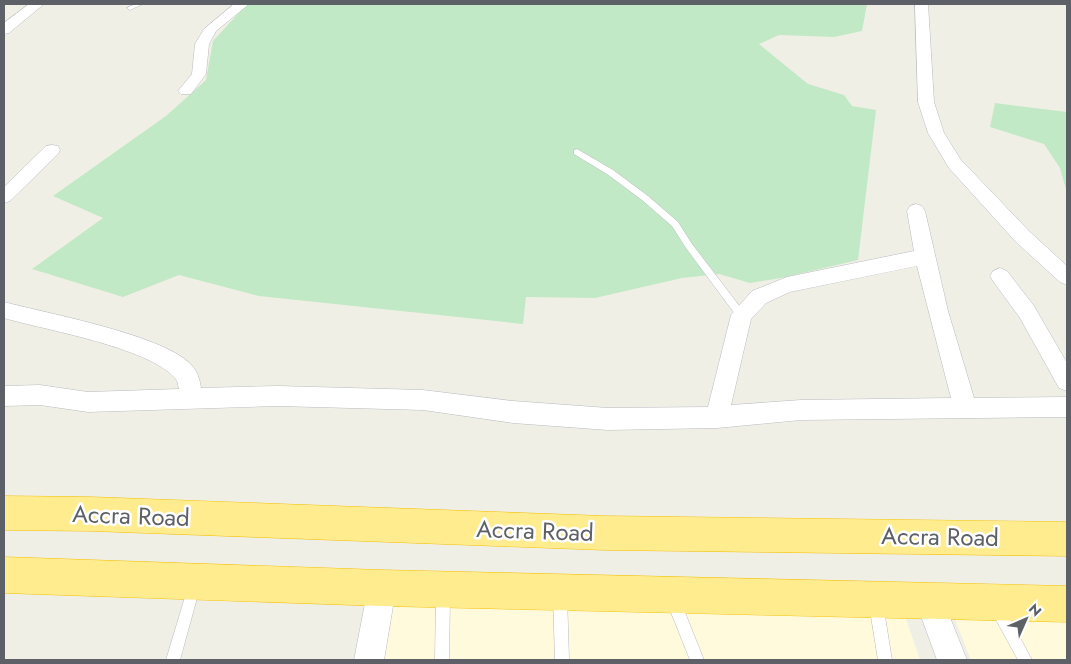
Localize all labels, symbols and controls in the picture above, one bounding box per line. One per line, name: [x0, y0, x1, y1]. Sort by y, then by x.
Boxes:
street label: Accra Road: [72, 496, 190, 535]
street label: Accra Road: [476, 511, 594, 550]
street label: Accra Road: [881, 518, 999, 555]
north arrow: [1001, 594, 1051, 644]
text: N: [1024, 599, 1046, 621]

